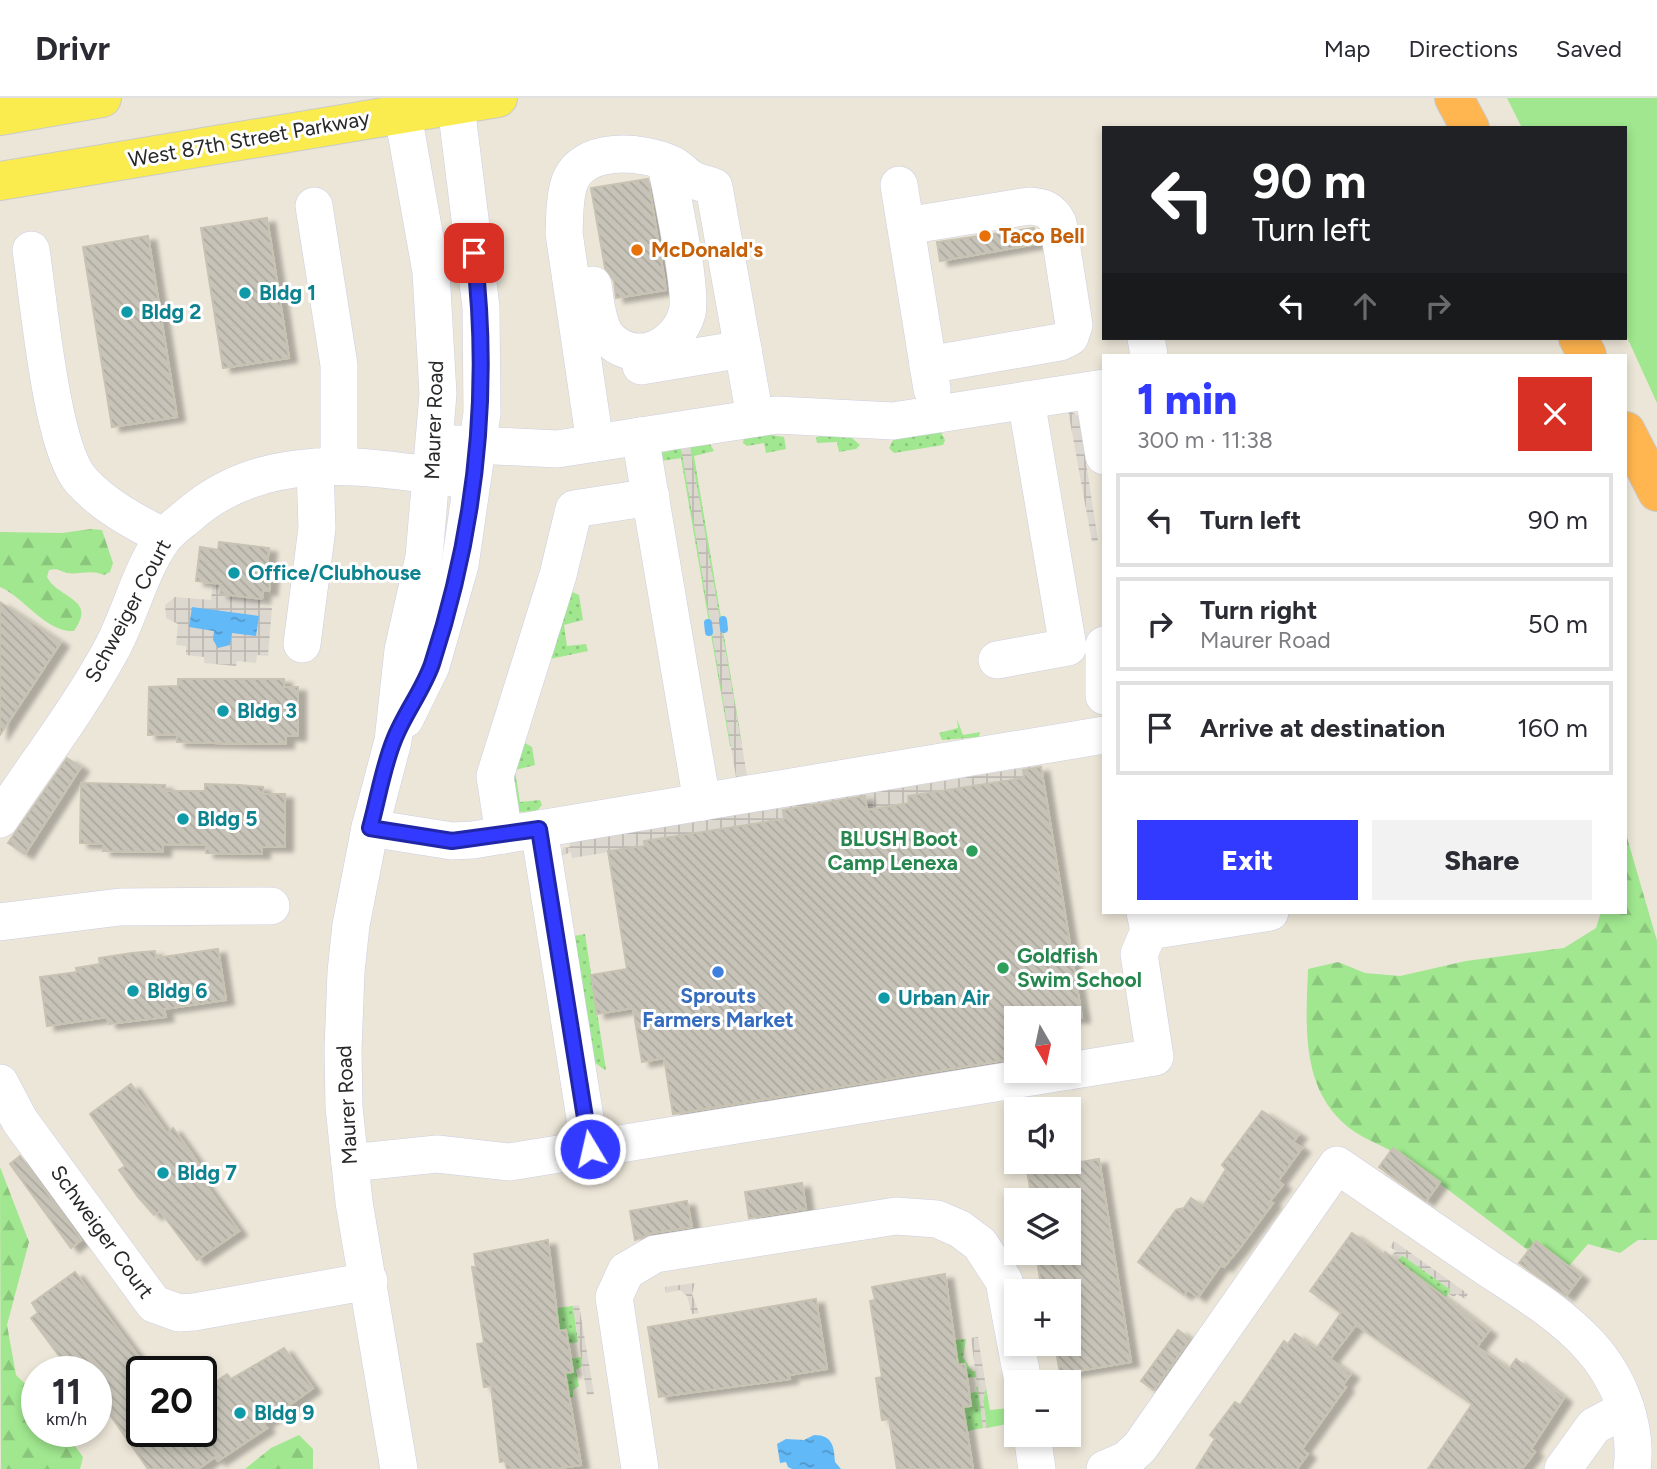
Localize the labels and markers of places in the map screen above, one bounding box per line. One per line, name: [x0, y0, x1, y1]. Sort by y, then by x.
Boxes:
pin: [444, 223, 504, 283]
place label: Taco Bell: [999, 223, 1085, 248]
marker: Taco Bell: [977, 228, 993, 244]
place label: McDonald's: [651, 237, 763, 262]
marker: McDonald's: [629, 242, 645, 258]
place label: Bldg 1: [259, 280, 316, 305]
marker: Bldg 1: [237, 285, 253, 301]
place label: Bldg 2: [141, 299, 201, 324]
marker: Bldg 2: [119, 304, 135, 320]
place label: Office/Clubhouse: [248, 560, 421, 585]
marker: Office/Clubhouse: [226, 565, 242, 581]
place label: Bldg 3: [237, 698, 297, 723]
marker: Bldg 3: [215, 703, 231, 719]
place label: Bldg 5: [197, 806, 257, 831]
marker: Bldg 5: [175, 811, 191, 827]
place label: BLUSH Boot Camp Lenexa: [827, 826, 958, 875]
marker: BLUSH Boot Camp Lenexa: [964, 843, 980, 859]
place label: Goldfish Swim School: [1017, 943, 1142, 992]
marker: Goldfish Swim School: [995, 960, 1011, 976]
marker: Sprouts Farmers Market: [710, 964, 726, 980]
place label: Bldg 6: [147, 978, 207, 1003]
marker: Bldg 6: [125, 983, 141, 999]
place label: Sprouts Farmers Market: [642, 983, 794, 1032]
place label: Urban Air: [898, 985, 990, 1010]
marker: Urban Air: [876, 990, 892, 1006]
place label: Bldg 7: [177, 1160, 237, 1185]
marker: Bldg 7: [155, 1165, 171, 1181]
place label: Bldg 9: [254, 1400, 314, 1425]
marker: Bldg 9: [232, 1405, 248, 1421]

